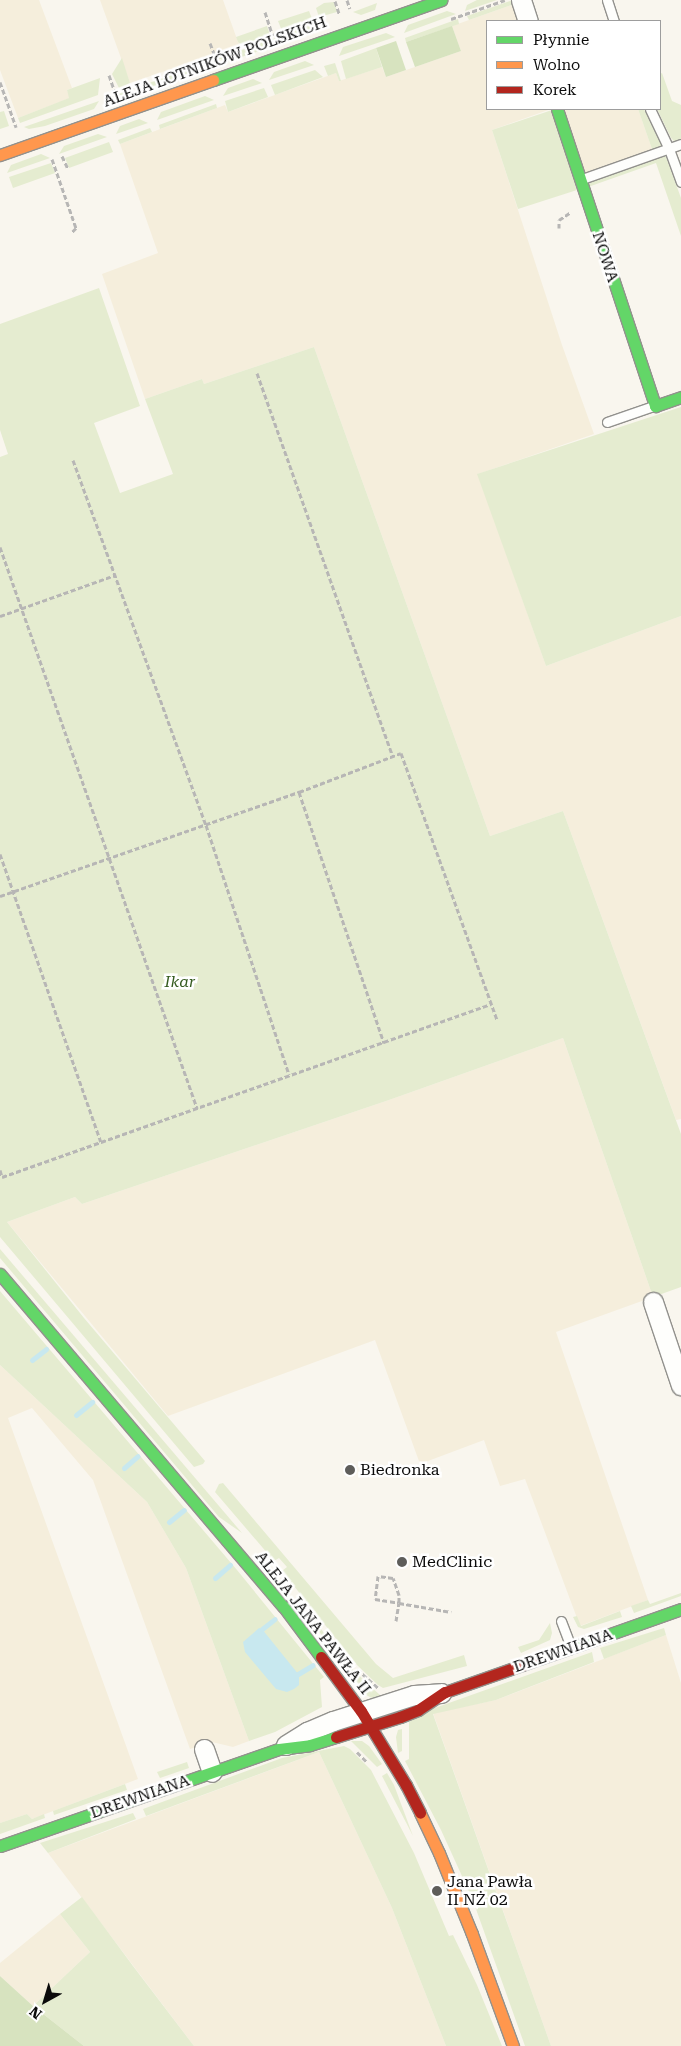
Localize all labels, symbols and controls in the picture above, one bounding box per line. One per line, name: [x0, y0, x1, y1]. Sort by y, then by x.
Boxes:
street label: ALEJA LOTNIKÓW POLSKICH: [101, 13, 329, 111]
legend: [486, 20, 661, 110]
text: Płynnie: [533, 31, 589, 49]
text: Wolno: [533, 56, 580, 74]
text: Korek: [533, 81, 576, 99]
street label: NOWA: [588, 229, 622, 285]
park label: Ikar: [164, 972, 196, 992]
place label: Biedronka: [360, 1460, 440, 1480]
marker: Biedronka: [344, 1464, 356, 1476]
street label: ALEJA JANA PAWŁA II: [251, 1548, 375, 1698]
place label: MedClinic: [412, 1552, 492, 1572]
marker: MedClinic: [396, 1556, 408, 1568]
street label: DREWNIANA: [511, 1625, 615, 1677]
street label: DREWNIANA: [88, 1771, 192, 1823]
place label: Jana Pawła II NŻ 02: [447, 1872, 533, 1910]
marker: Jana Pawła II NŻ 02: [431, 1885, 443, 1897]
north arrow: [20, 1976, 70, 2026]
text: N: [26, 2003, 45, 2022]

